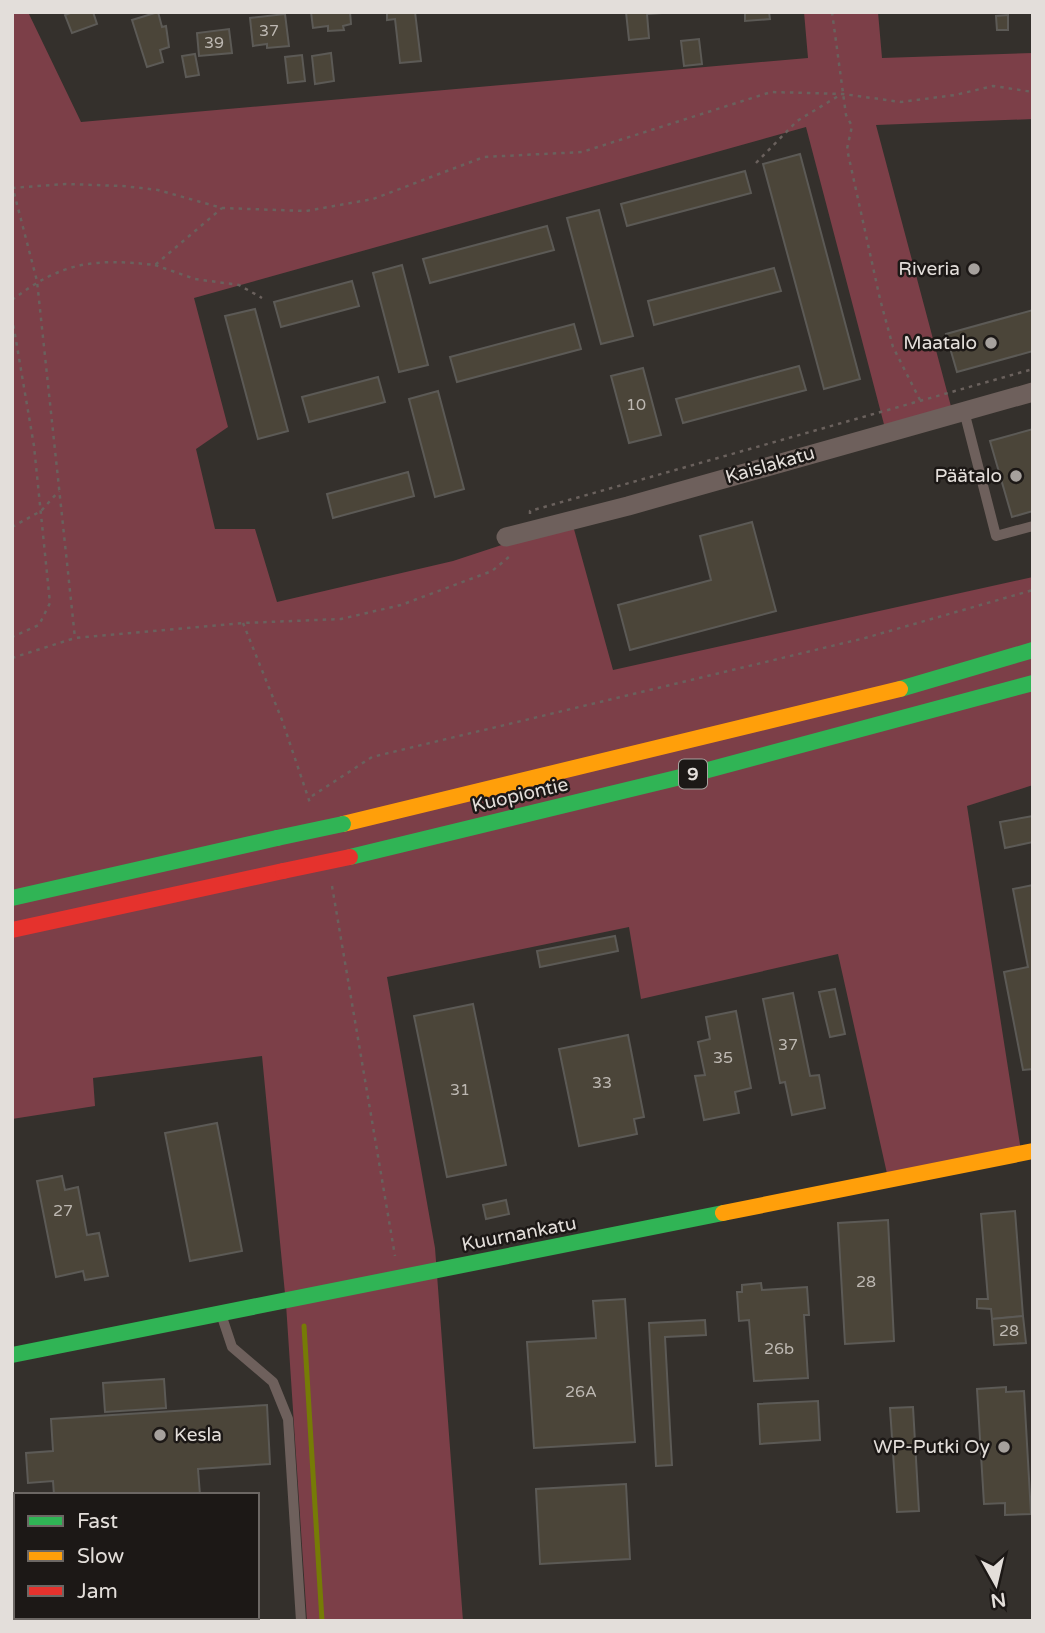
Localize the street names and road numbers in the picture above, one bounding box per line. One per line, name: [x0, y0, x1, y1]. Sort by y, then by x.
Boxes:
street label: Kaislakatu: [723, 442, 817, 488]
road number: 9: [679, 760, 707, 788]
street label: Kuopiontie: [470, 773, 570, 817]
street label: Kuurnankatu: [460, 1212, 578, 1256]

